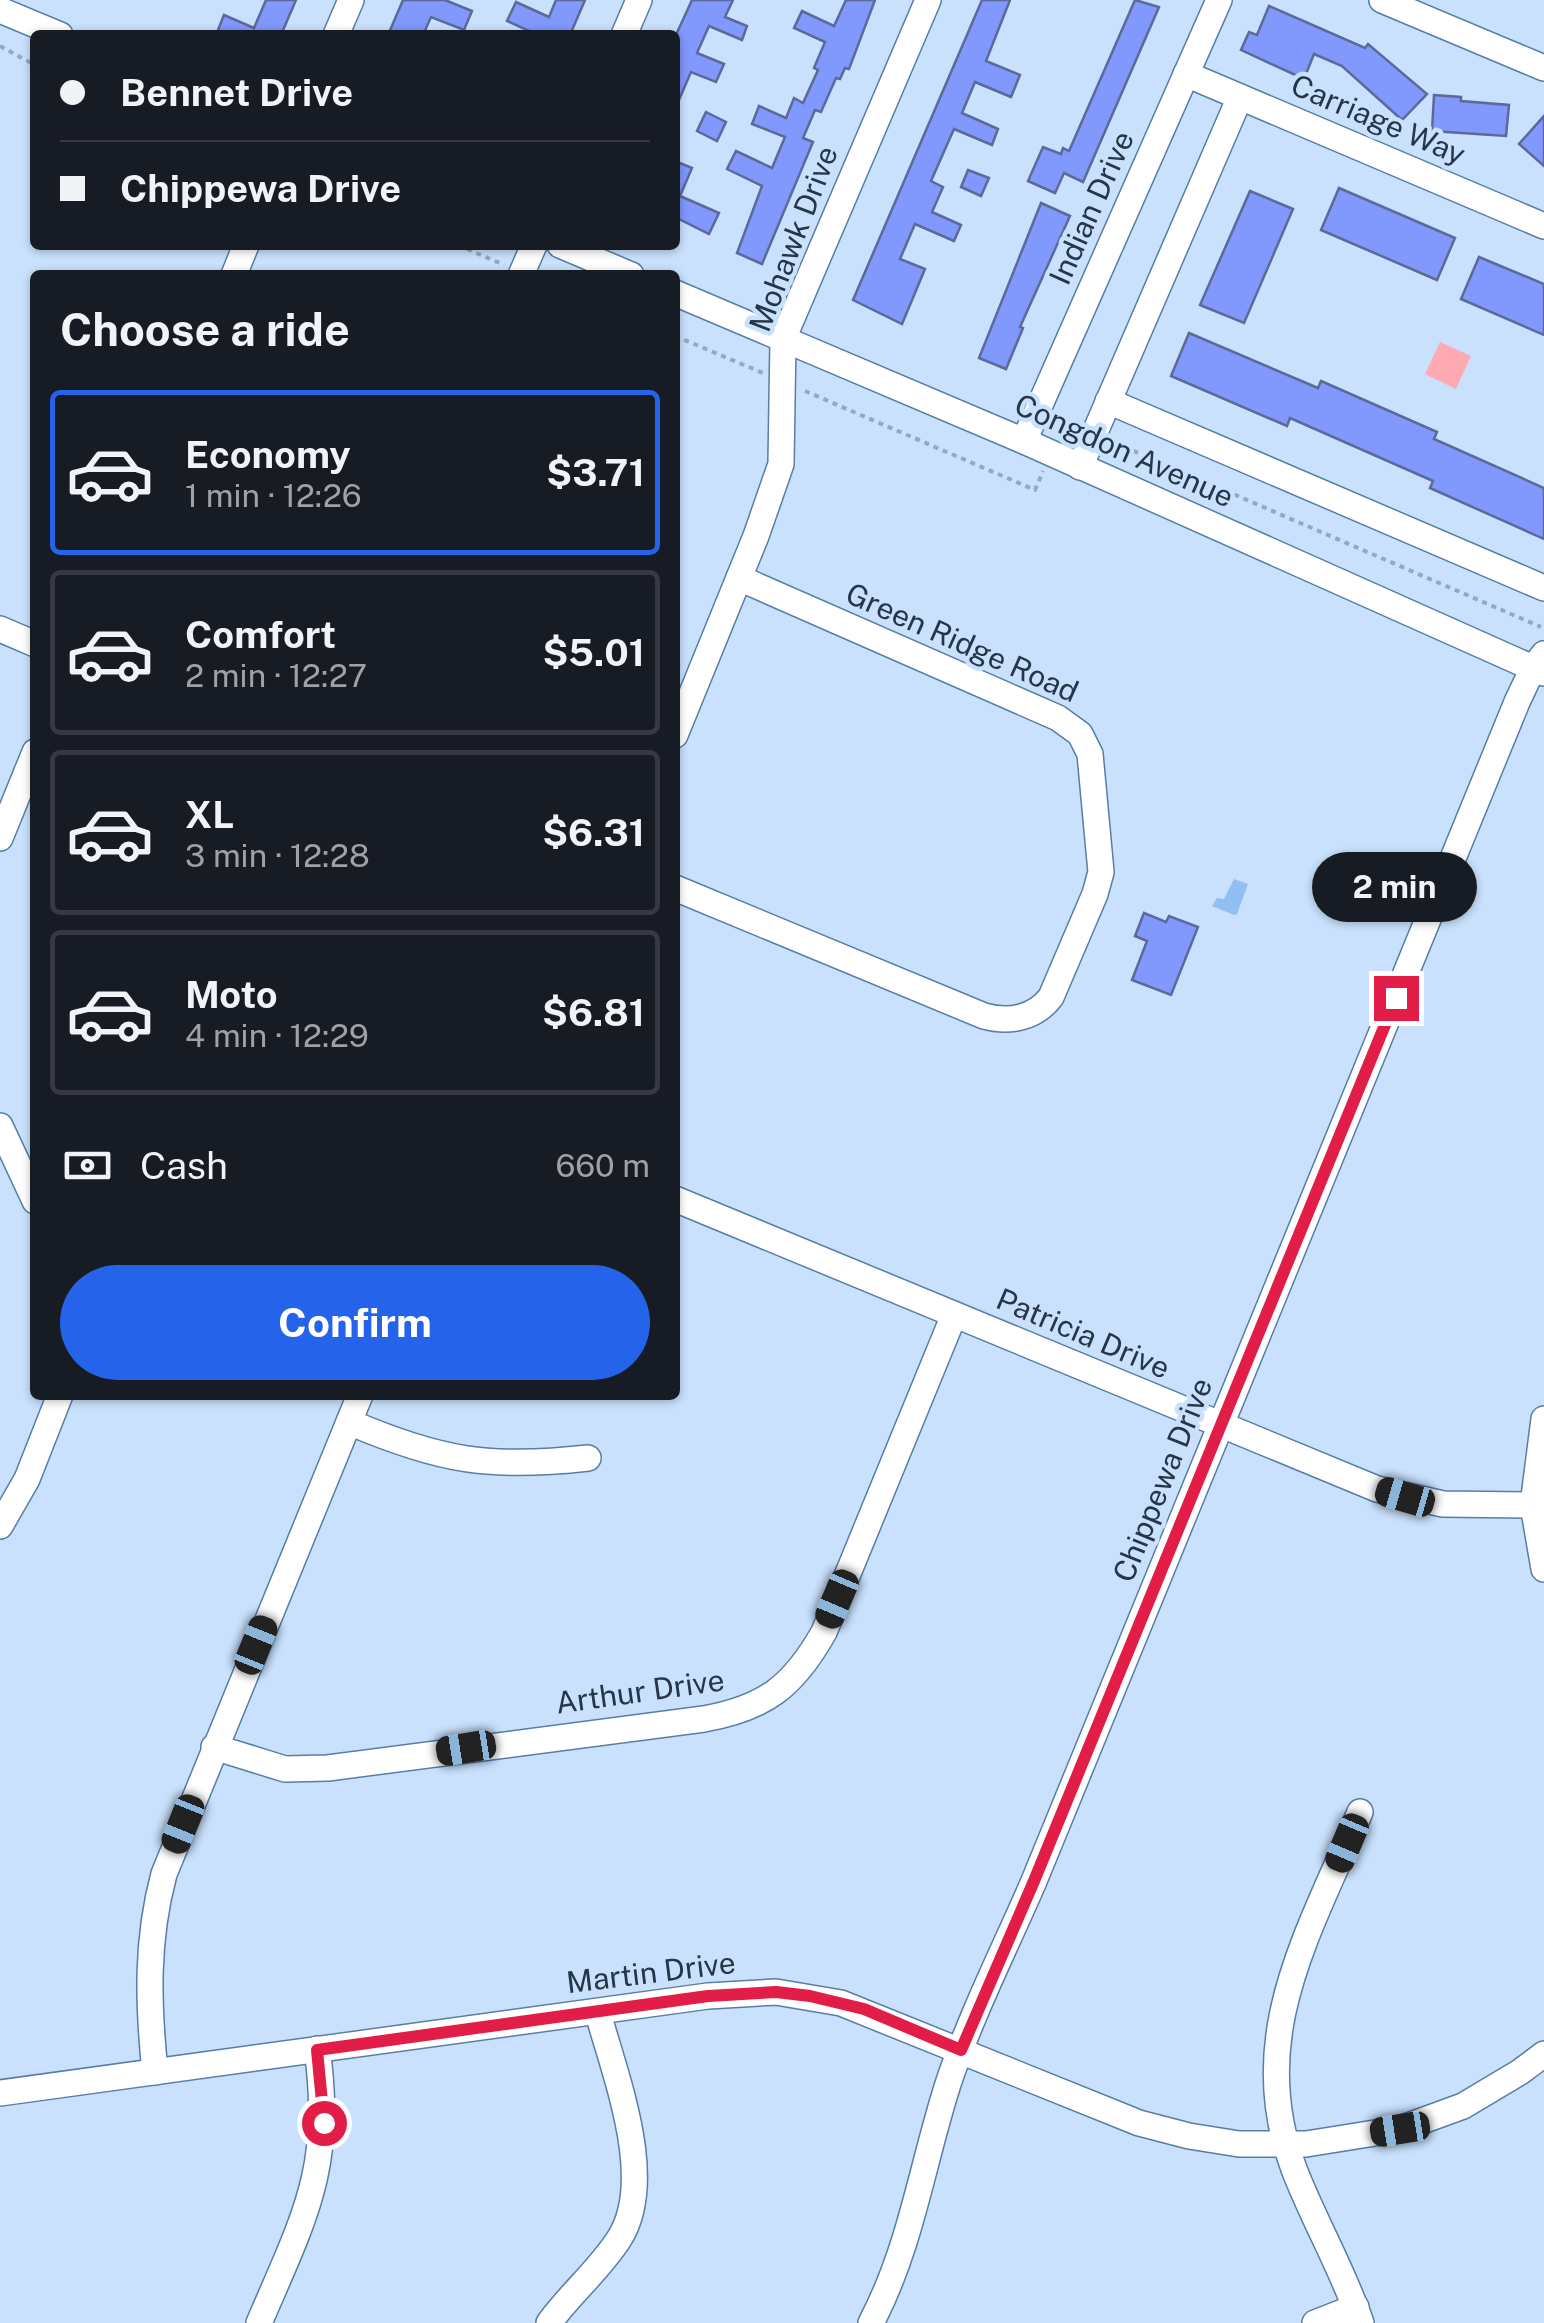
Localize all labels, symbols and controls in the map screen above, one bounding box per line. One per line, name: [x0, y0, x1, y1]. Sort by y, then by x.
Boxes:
street label: Carriage Way: [1286, 66, 1471, 172]
text: Bennet Drive: [120, 70, 353, 115]
street label: Indian Drive: [1041, 125, 1141, 290]
street label: Mohawk Drive: [741, 141, 845, 337]
text: Chippewa Drive: [120, 166, 401, 211]
text: Choose a ride: [60, 303, 350, 356]
street label: Congdon Avenue: [1009, 386, 1239, 514]
icon: car: [65, 428, 155, 518]
text: Economy: [185, 432, 351, 477]
text: $3.71: [546, 450, 645, 495]
text: 1 min · 12:26: [185, 477, 362, 514]
street label: Green Ridge Road: [841, 575, 1084, 710]
icon: car: [65, 608, 155, 698]
text: Comfort: [185, 612, 336, 657]
text: $5.01: [542, 630, 645, 675]
text: 2 min · 12:27: [185, 657, 367, 694]
icon: car: [65, 788, 155, 878]
text: XL: [185, 792, 234, 837]
text: $6.31: [542, 810, 645, 855]
text: 3 min · 12:28: [185, 837, 370, 874]
callout: 2 min: [1314, 853, 1478, 923]
text: 2 min: [1353, 868, 1436, 905]
icon: car: [65, 968, 155, 1058]
text: Moto: [185, 972, 278, 1017]
route end: [1374, 976, 1419, 1021]
text: $6.81: [542, 990, 645, 1035]
text: 4 min · 12:29: [185, 1017, 369, 1054]
icon: cash: [60, 1138, 115, 1193]
text: Cash: [140, 1143, 228, 1188]
text: 660 m: [556, 1147, 650, 1184]
button: Confirm: [60, 1265, 650, 1380]
street label: Patricia Drive: [991, 1280, 1175, 1386]
street label: Chippewa Drive: [1105, 1372, 1219, 1587]
car: [1372, 1474, 1438, 1520]
car: [811, 1566, 863, 1632]
car: [231, 1612, 281, 1678]
street label: Arthur Drive: [553, 1661, 727, 1721]
car: [434, 1728, 498, 1768]
car: [158, 1791, 208, 1857]
car: [1321, 1810, 1373, 1876]
street label: Martin Drive: [564, 1944, 737, 2000]
route start: [302, 2101, 347, 2146]
car: [1368, 2109, 1432, 2149]

